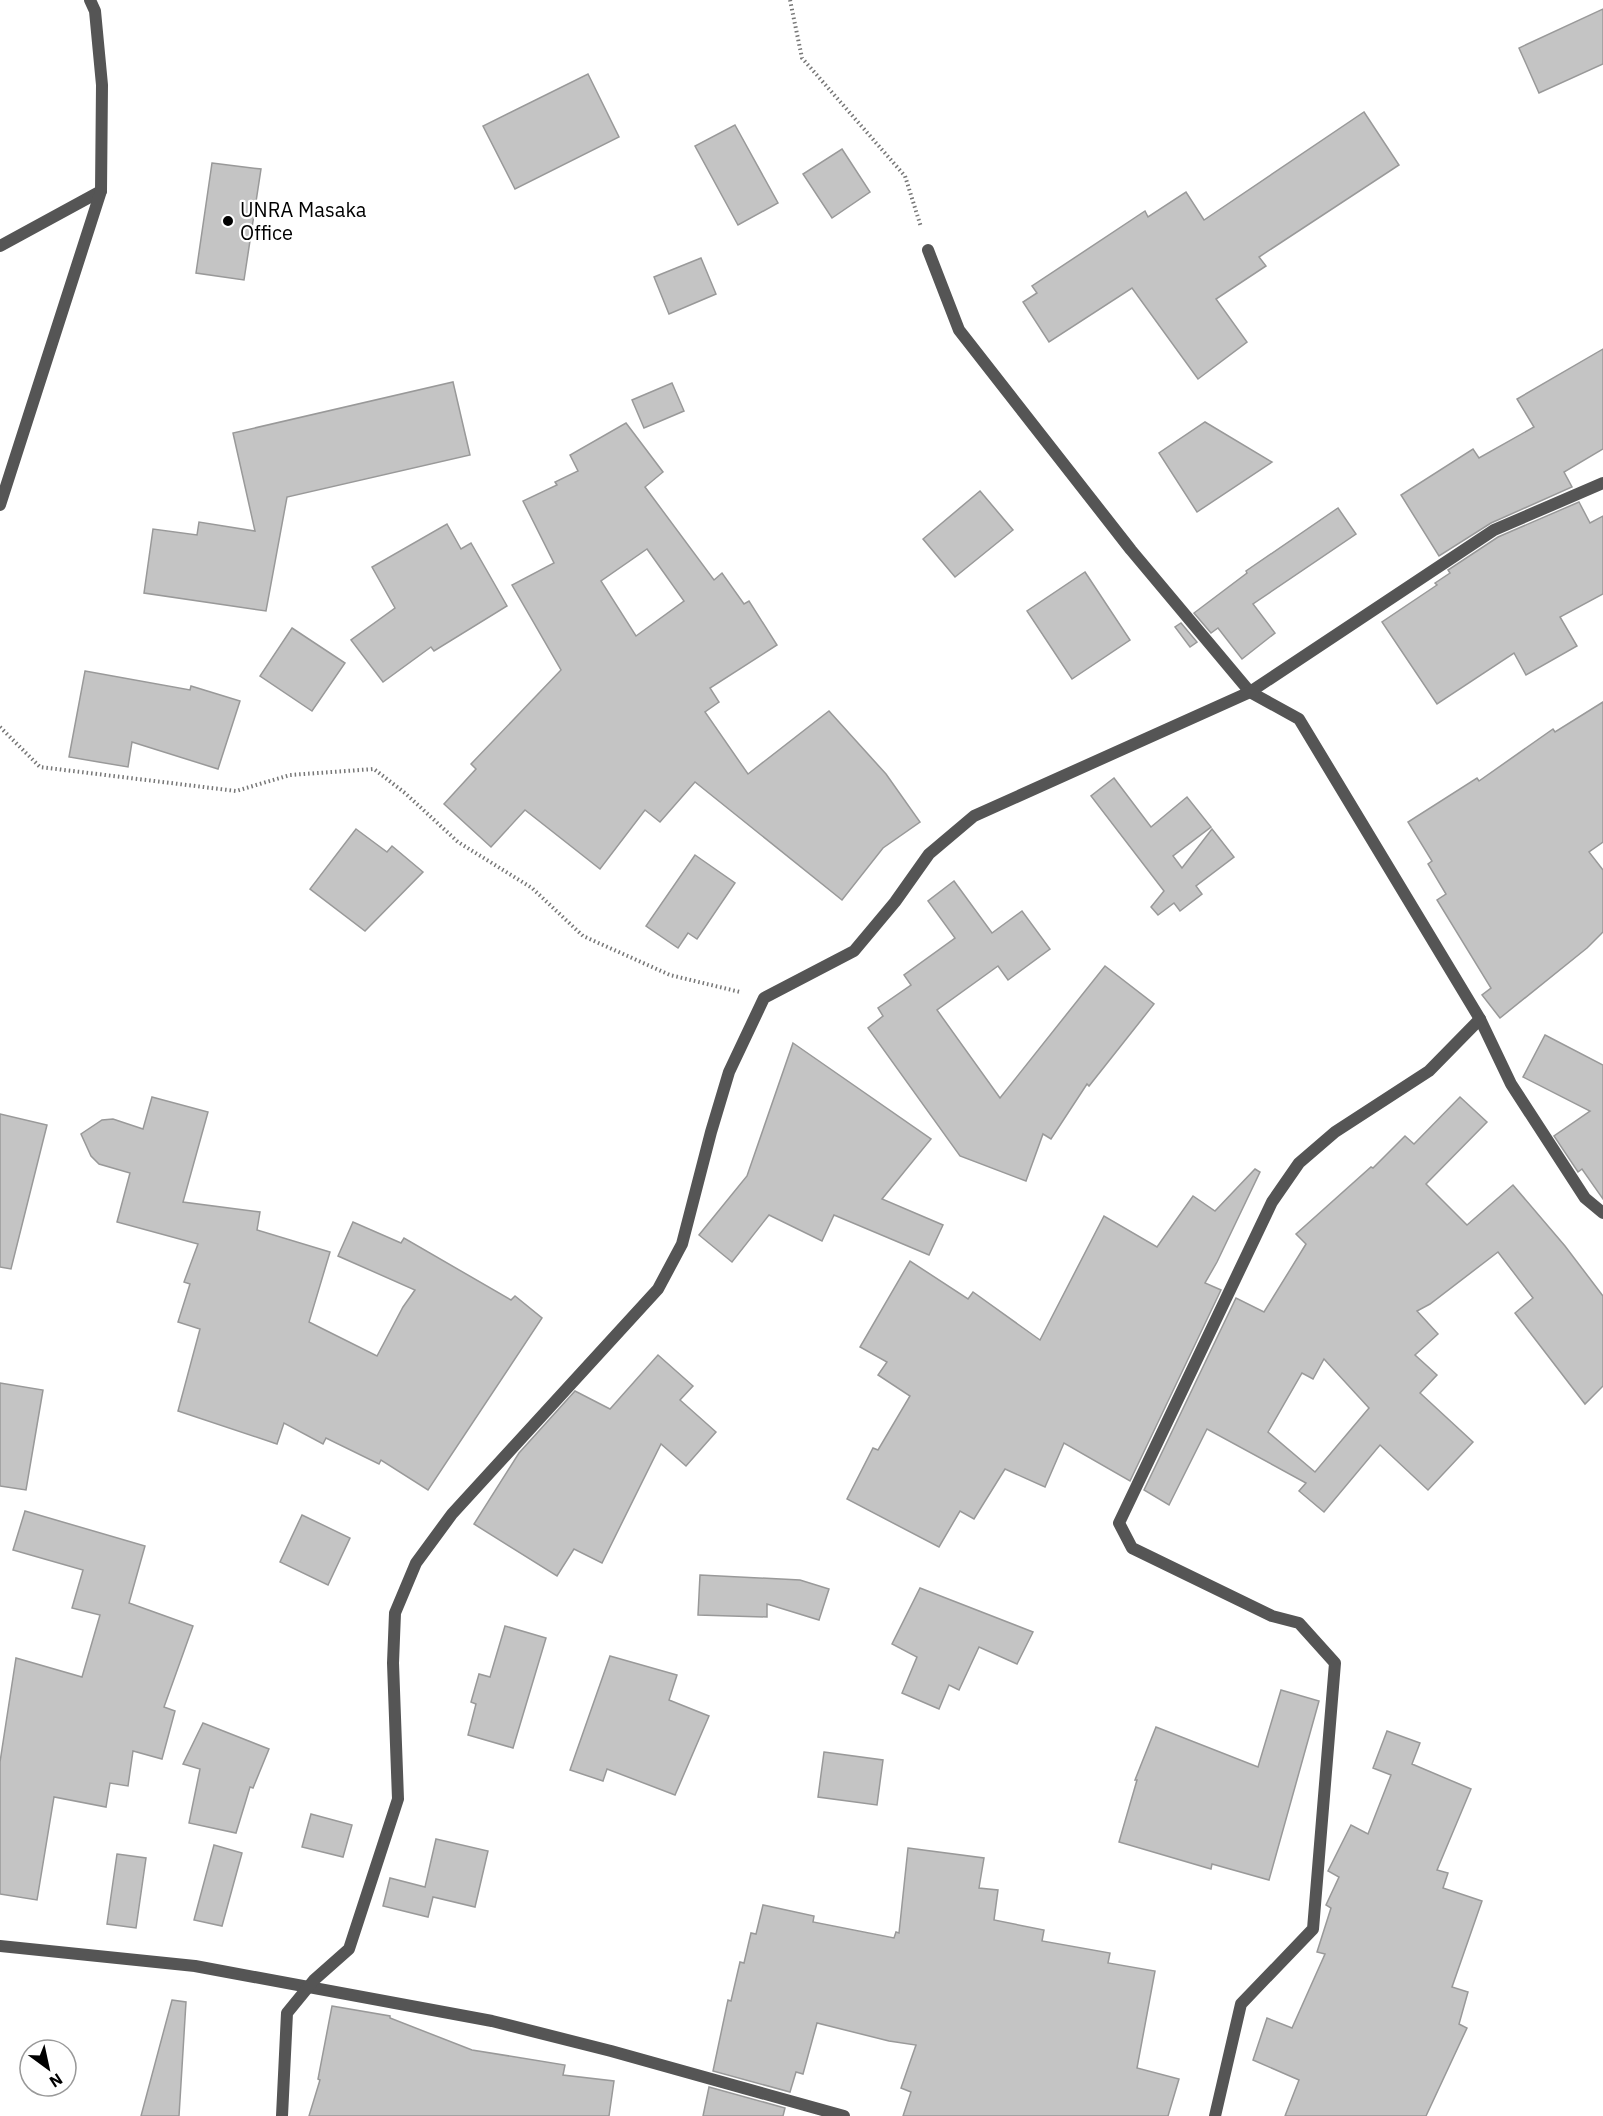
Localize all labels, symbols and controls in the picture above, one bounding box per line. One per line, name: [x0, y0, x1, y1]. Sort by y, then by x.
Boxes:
place label: UNRA Masaka Office: [240, 196, 367, 246]
marker: UNRA Masaka Office: [221, 214, 235, 228]
north arrow: [18, 2038, 78, 2098]
text: N: [46, 2069, 66, 2092]

